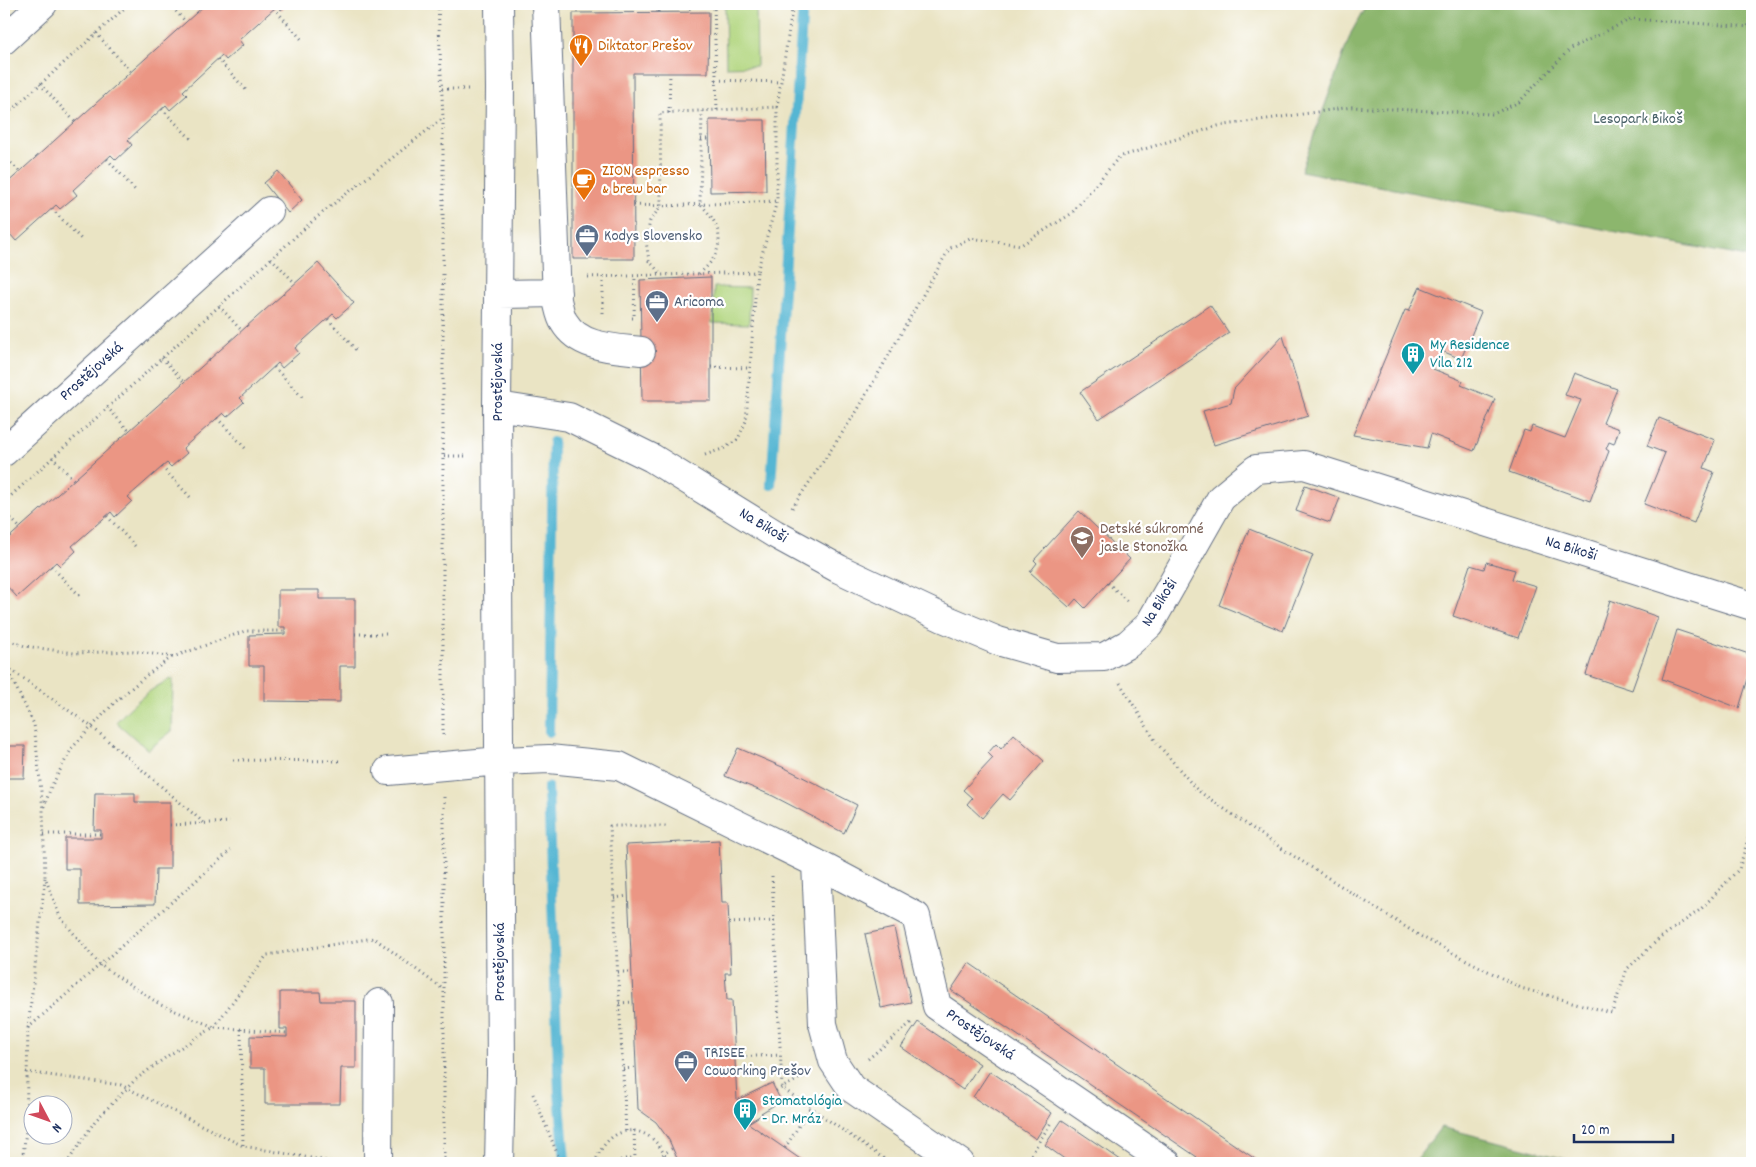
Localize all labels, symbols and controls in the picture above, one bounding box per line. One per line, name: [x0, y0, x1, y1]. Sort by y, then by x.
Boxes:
restaurant icon: Diktator Prešov: [568, 33, 594, 67]
place label: Diktator Prešov: [598, 35, 693, 58]
park label: Lesopark Bikoš: [1593, 108, 1683, 131]
place label: ZION espresso & brew bar: [602, 160, 690, 201]
cafe icon: ZION espresso & brew bar: [571, 167, 597, 201]
office icon: Kodys Slovensko: [574, 223, 600, 257]
place label: Kodys Slovensko: [604, 225, 702, 248]
office icon: Aricoma: [644, 289, 670, 323]
place label: Aricoma: [674, 291, 724, 314]
place label: My Residence Vila 212: [1430, 334, 1509, 375]
street label: Prostějovská: [55, 337, 129, 407]
building icon: My Residence Vila 212: [1400, 341, 1426, 375]
street label: Prostějovská: [487, 342, 510, 422]
street label: Na Bikoši: [734, 502, 792, 550]
place label: Detské súkromné jasle Stonožka: [1098, 518, 1204, 559]
school or university icon: Detské súkromné jasle Stonožka: [1069, 525, 1095, 559]
street label: Na Bikoši: [1542, 530, 1600, 568]
street label: Na Bikoši: [1136, 574, 1184, 632]
street label: Prostějovská: [489, 922, 512, 1002]
street label: Prostějovská: [941, 1003, 1019, 1067]
place label: TRISEE Coworking Prešov: [704, 1042, 811, 1083]
office icon: TRISEE Coworking Prešov: [673, 1049, 699, 1083]
place label: Stomatológia - Dr. Mráz: [762, 1090, 842, 1131]
north arrow: [22, 1094, 72, 1144]
building icon: Stomatológia - Dr. Mráz: [732, 1097, 758, 1131]
scale bar: [1574, 1112, 1672, 1144]
text: N: [46, 1118, 66, 1136]
text: 20 m: [1581, 1120, 1609, 1142]

